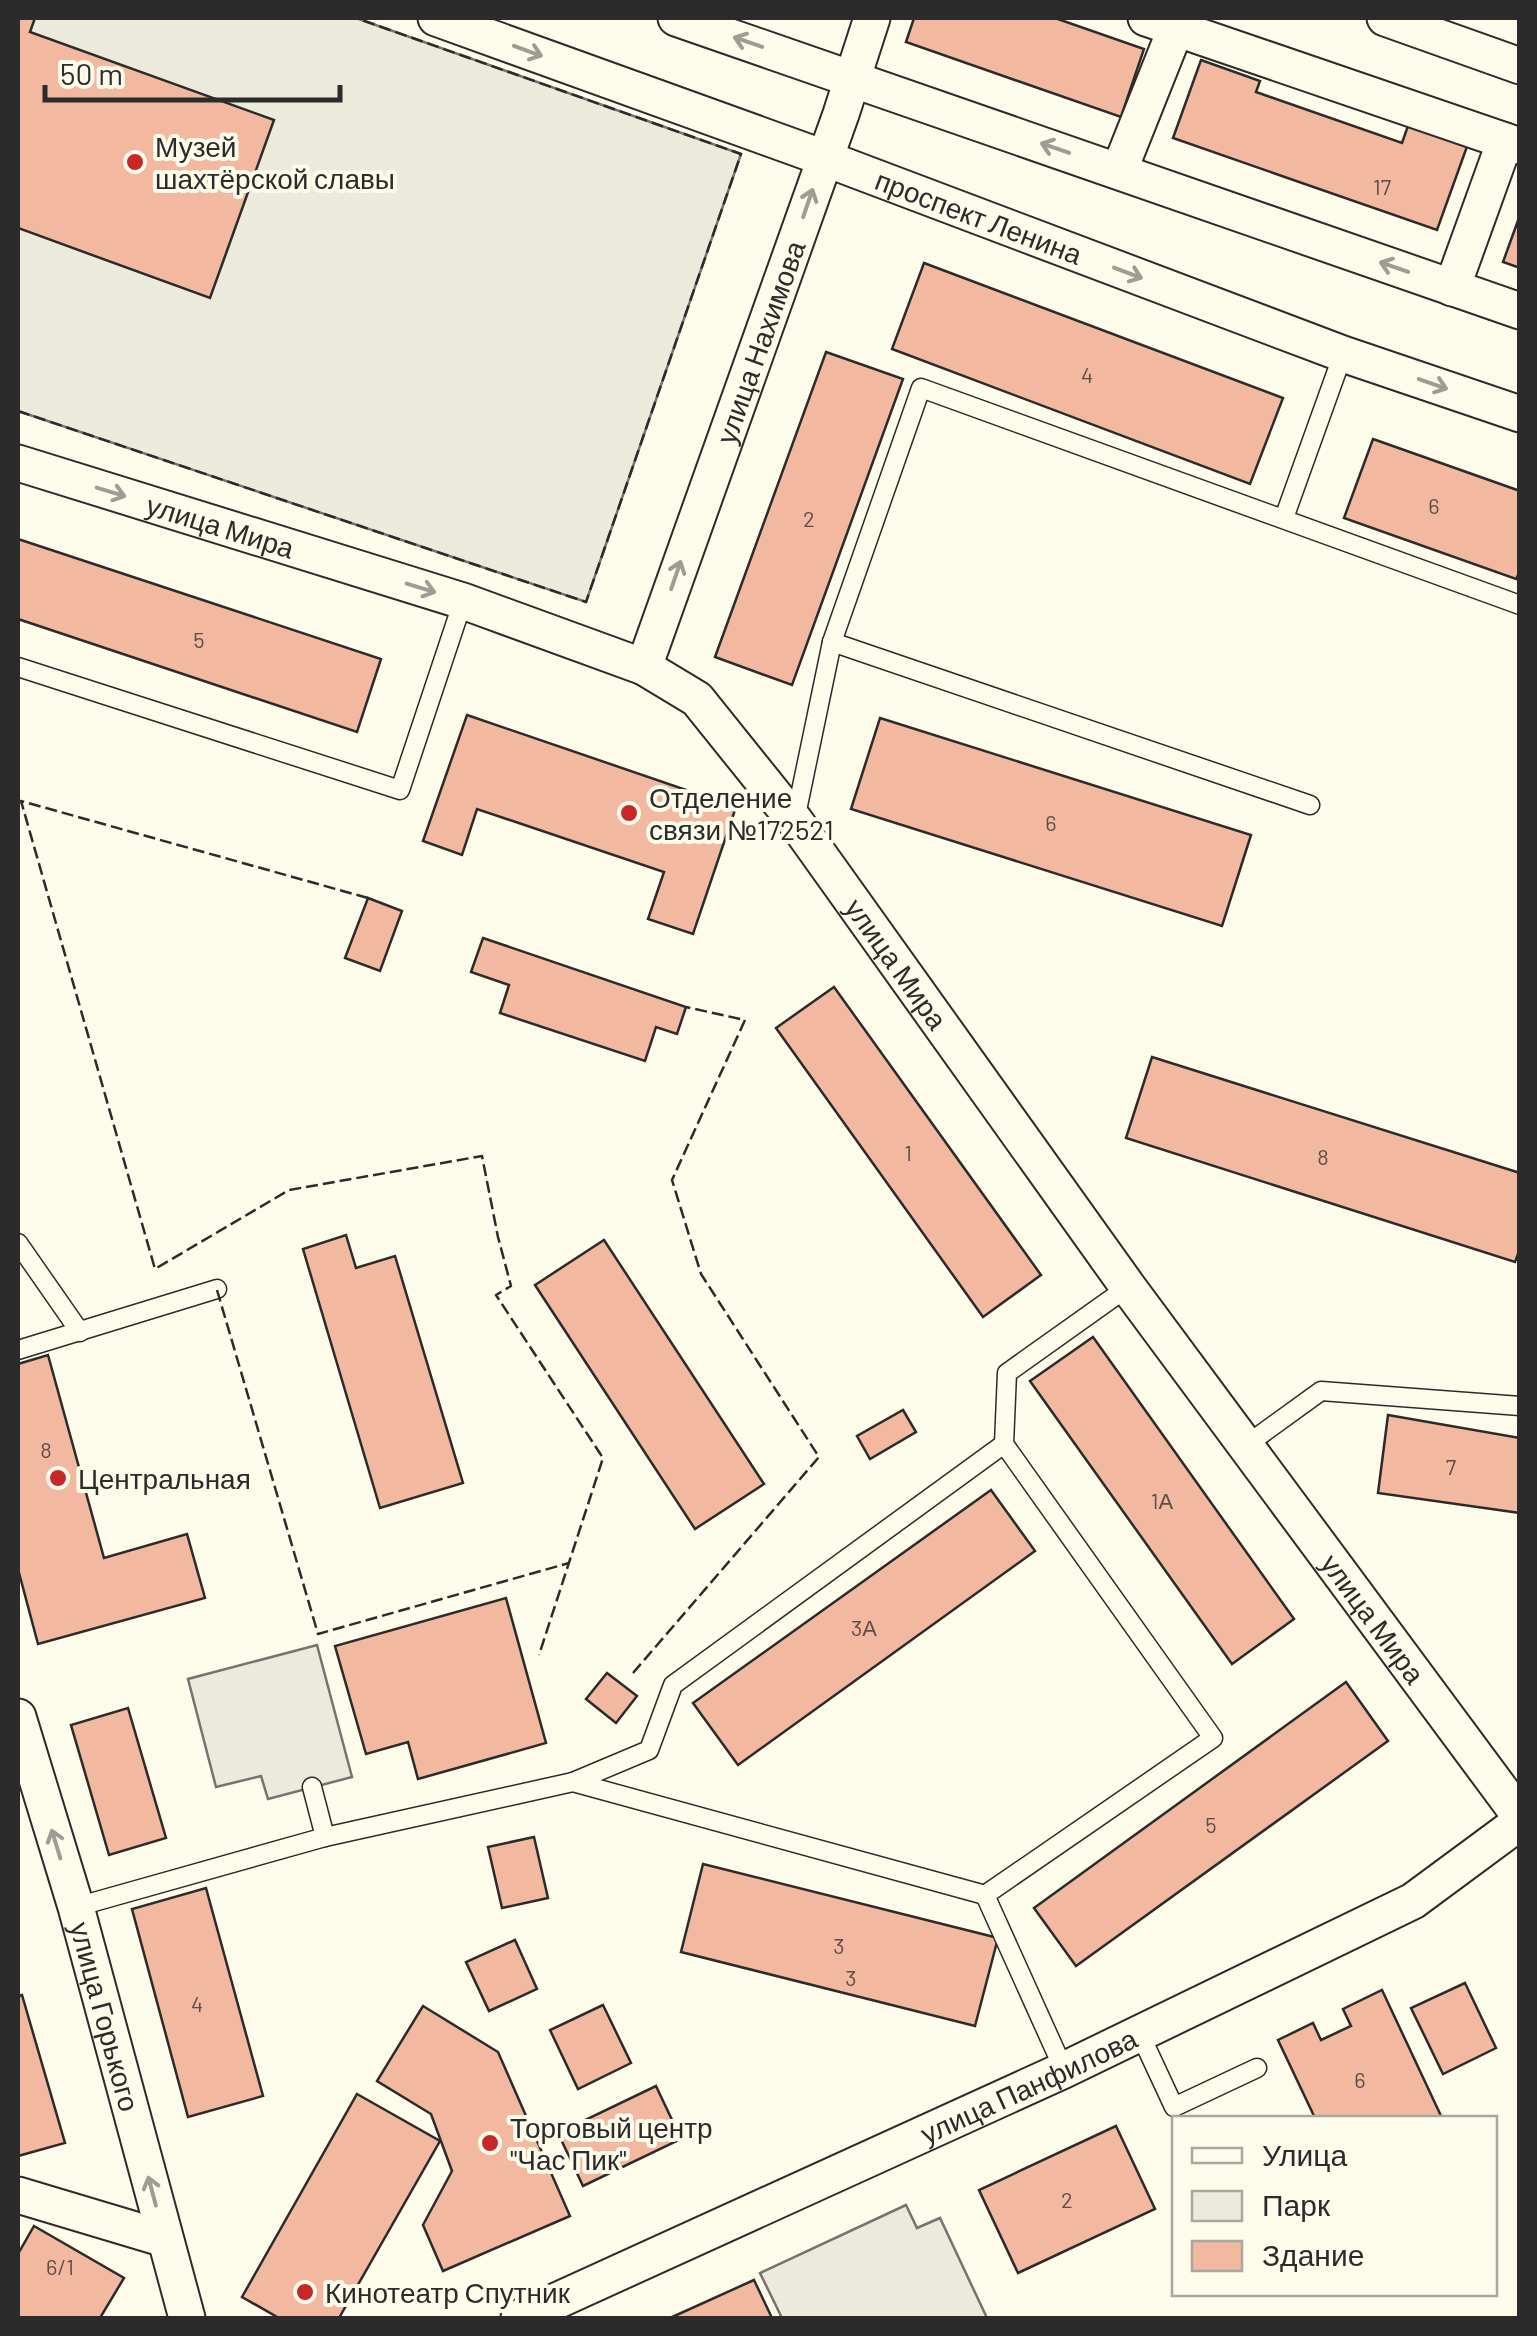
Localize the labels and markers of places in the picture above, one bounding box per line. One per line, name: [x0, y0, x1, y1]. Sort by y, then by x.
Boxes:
place label: Музей шахтёрской славы: [155, 129, 395, 195]
marker: Музей шахтёрской славы: [124, 151, 146, 173]
place label: Отделение связи №172521: [649, 780, 834, 846]
marker: Отделение связи №172521: [618, 802, 640, 824]
place label: Центральная: [78, 1461, 251, 1495]
marker: Центральная: [47, 1467, 69, 1489]
place label: Торговый центр "Час Пик": [510, 2110, 713, 2176]
marker: Торговый центр "Час Пик": [479, 2132, 501, 2154]
place label: Кинотеатр Спутник: [325, 2275, 571, 2309]
marker: Кинотеатр Спутник: [294, 2281, 316, 2303]

